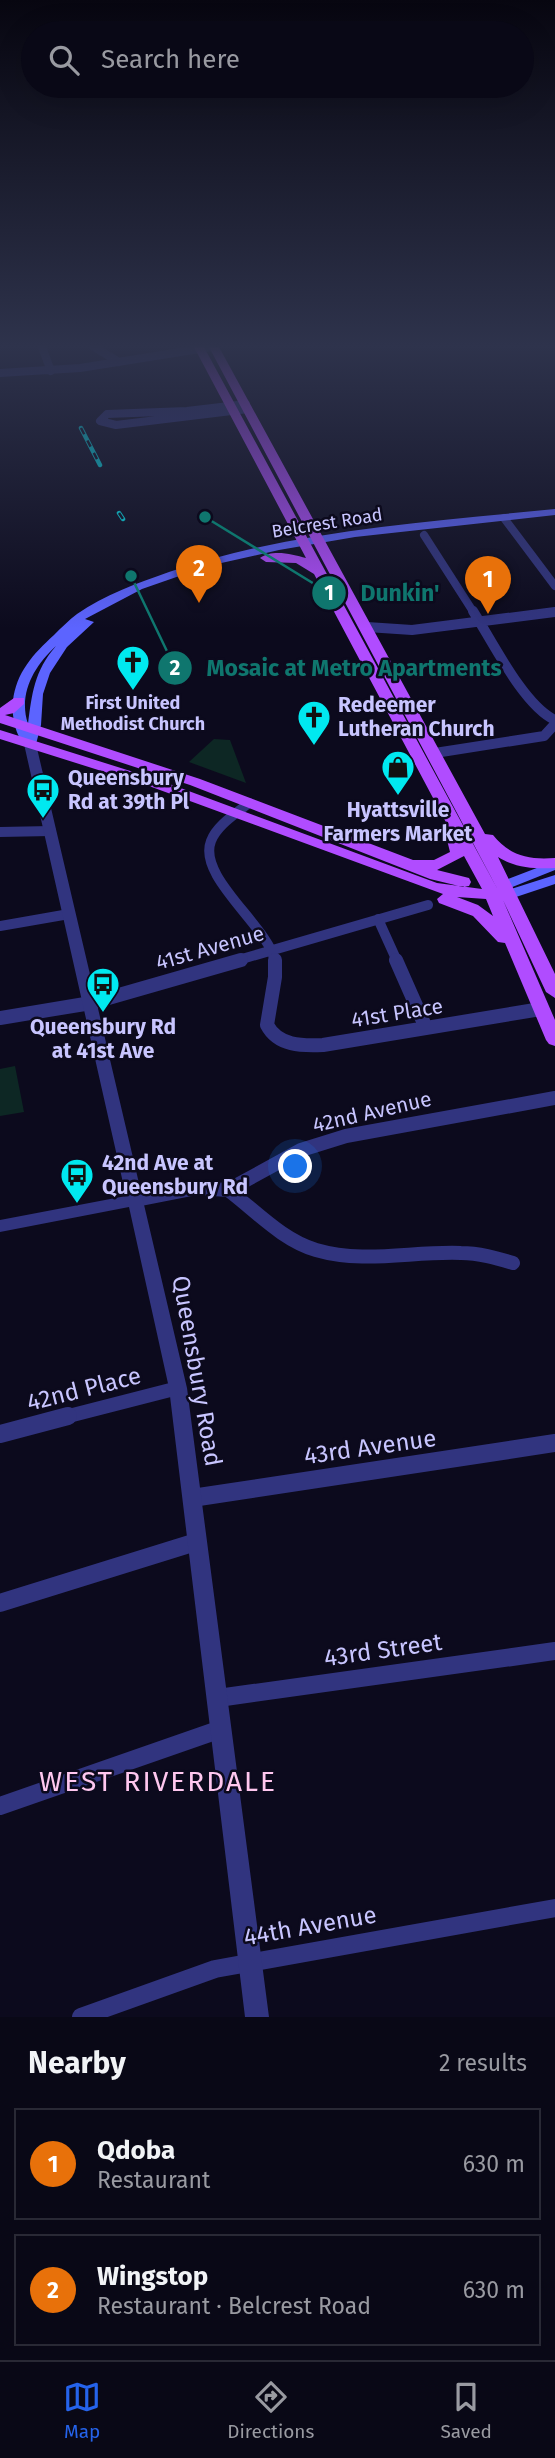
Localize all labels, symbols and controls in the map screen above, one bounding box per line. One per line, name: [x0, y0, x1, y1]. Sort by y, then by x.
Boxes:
search box: [21, 21, 534, 98]
icon: search: [45, 41, 83, 79]
text: Search here: [101, 44, 240, 75]
street label: Belcrest Road: [270, 503, 384, 543]
pin: 2: [176, 545, 222, 603]
pin: 1: [465, 556, 511, 614]
callout: Dunkin': [311, 571, 453, 615]
text: Dunkin': [360, 579, 440, 607]
text: 1: [324, 580, 334, 606]
church icon: First United Methodist Church: [114, 643, 152, 692]
callout: Mosaic at Metro Apartments: [157, 646, 515, 690]
text: Mosaic at Metro Apartments: [206, 654, 502, 682]
text: 2: [170, 655, 181, 681]
place label: First United Methodist Church: [61, 692, 205, 735]
place label: Redeemer Lutheran Church: [338, 692, 495, 742]
church icon: Redeemer Lutheran Church: [295, 698, 333, 747]
shop icon: Hyattsville Farmers Market: [379, 748, 417, 797]
place label: Queensbury Rd at 39th Pl: [68, 765, 190, 815]
bus stop icon: Queensbury Rd at 39th Pl: [24, 771, 62, 820]
place label: Hyattsville Farmers Market: [324, 797, 473, 847]
street label: 41st Avenue: [153, 920, 267, 976]
bus stop icon: Queensbury Rd at 41st Ave: [84, 965, 122, 1014]
street label: 41st Place: [349, 993, 445, 1033]
place label: Queensbury Rd at 41st Ave: [30, 1014, 176, 1064]
street label: 42nd Avenue: [310, 1086, 434, 1138]
your location: [278, 1149, 312, 1183]
place label: 42nd Ave at Queensbury Rd: [102, 1150, 248, 1200]
bus stop icon: 42nd Ave at Queensbury Rd: [58, 1156, 96, 1205]
street label: Queensbury Road: [166, 1274, 228, 1468]
street label: 42nd Place: [24, 1361, 144, 1417]
street label: 43rd Avenue: [302, 1424, 438, 1470]
street label: 43rd Street: [322, 1628, 444, 1672]
district label: WEST RIVERDALE: [39, 1765, 277, 1798]
street label: 44th Avenue: [241, 1901, 379, 1951]
text: Nearby: [28, 2045, 126, 2081]
text: 2 results: [439, 2049, 527, 2077]
text: Qdoba: [97, 2135, 175, 2166]
text: 1: [48, 2150, 58, 2178]
text: 630 m: [463, 2150, 525, 2178]
text: Restaurant: [97, 2166, 210, 2194]
text: Wingstop: [97, 2261, 208, 2292]
text: 2: [47, 2276, 59, 2304]
text: 630 m: [463, 2276, 525, 2304]
text: Restaurant · Belcrest Road: [97, 2292, 371, 2320]
tab: Map: [63, 2378, 101, 2443]
tab: Directions: [227, 2378, 314, 2443]
tab: Saved: [441, 2378, 492, 2443]

